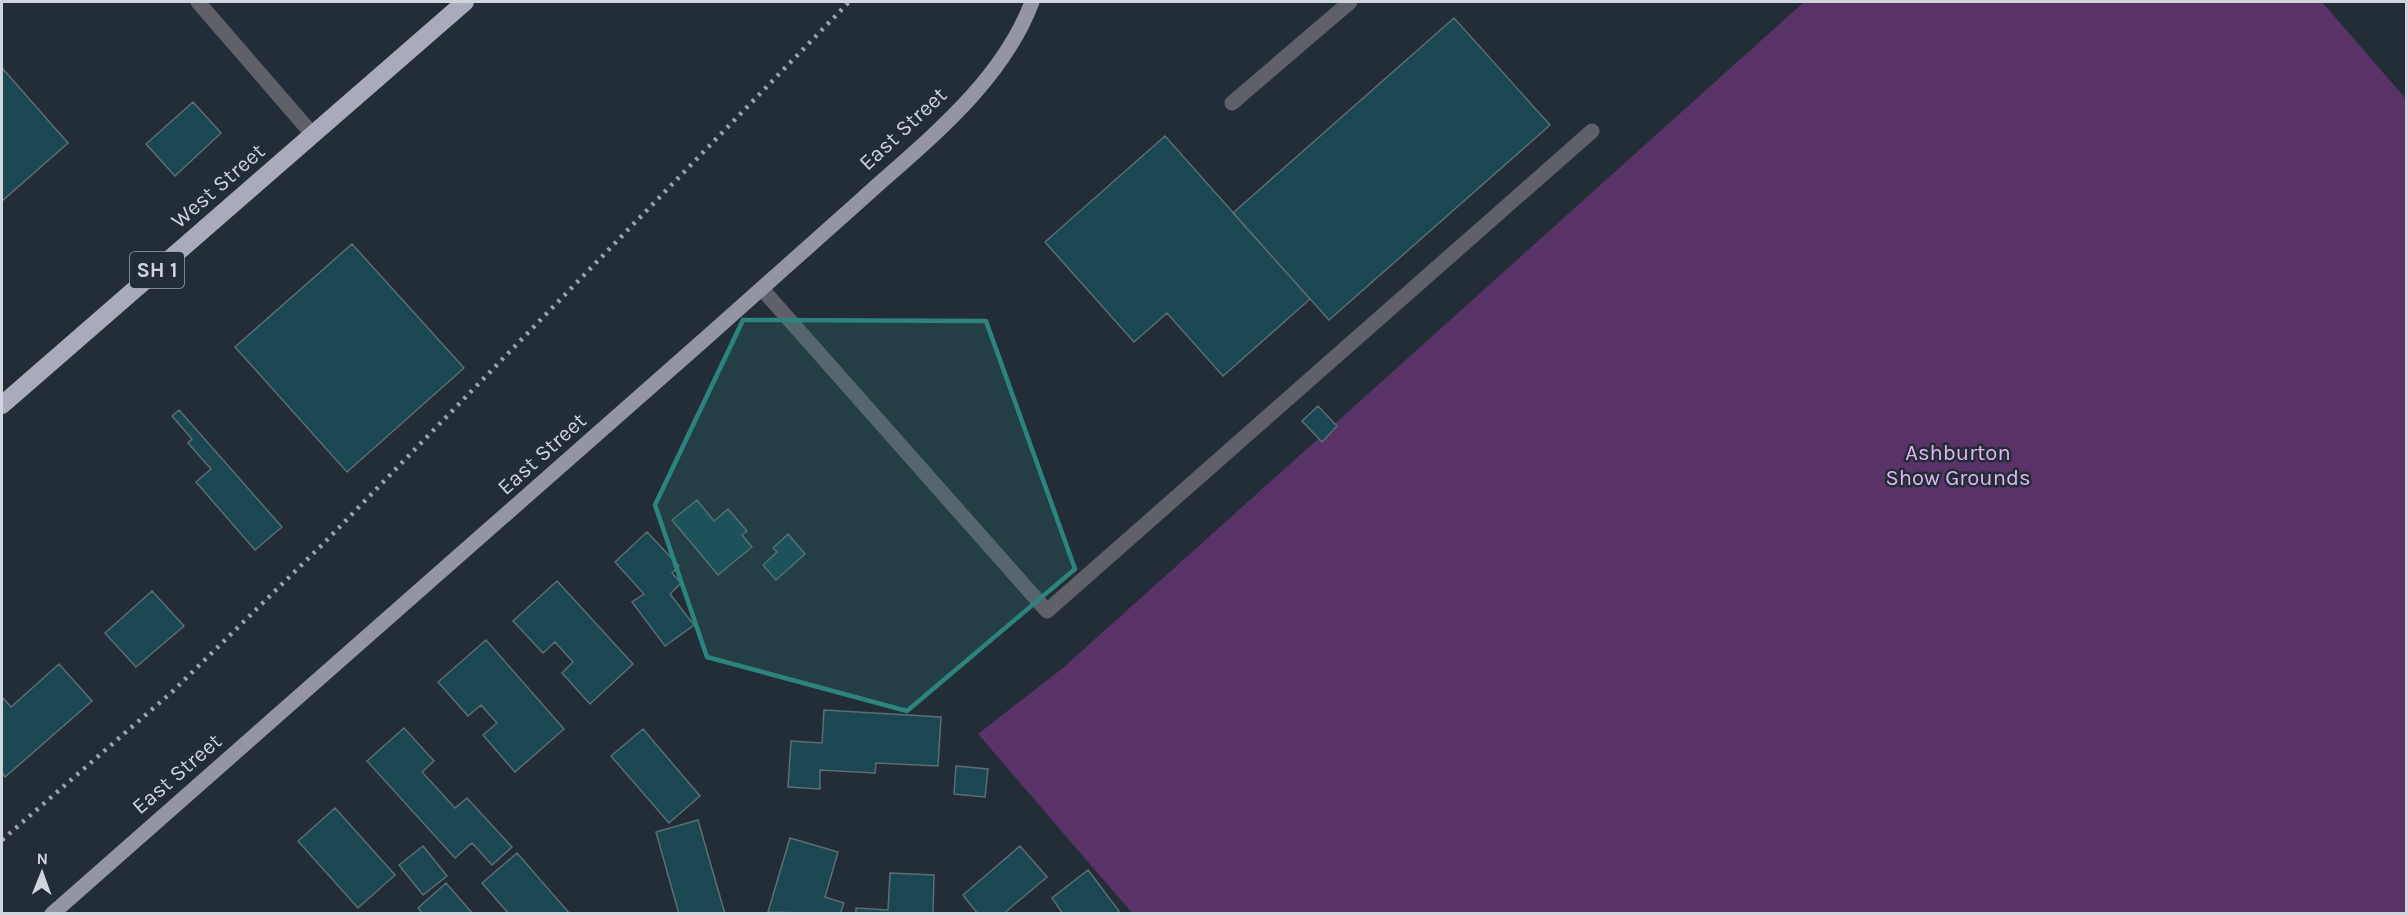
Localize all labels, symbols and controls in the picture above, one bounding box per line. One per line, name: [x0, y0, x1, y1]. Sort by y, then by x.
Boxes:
street label: East Street: [854, 82, 952, 176]
street label: West Street: [166, 138, 270, 234]
road number: SH 1: [130, 252, 184, 288]
street label: East Street: [492, 408, 592, 500]
park label: Ashburton Show Grounds: [1885, 440, 2031, 491]
street label: East Street: [127, 728, 227, 820]
north arrow: [12, 843, 72, 903]
text: N: [36, 849, 48, 868]

